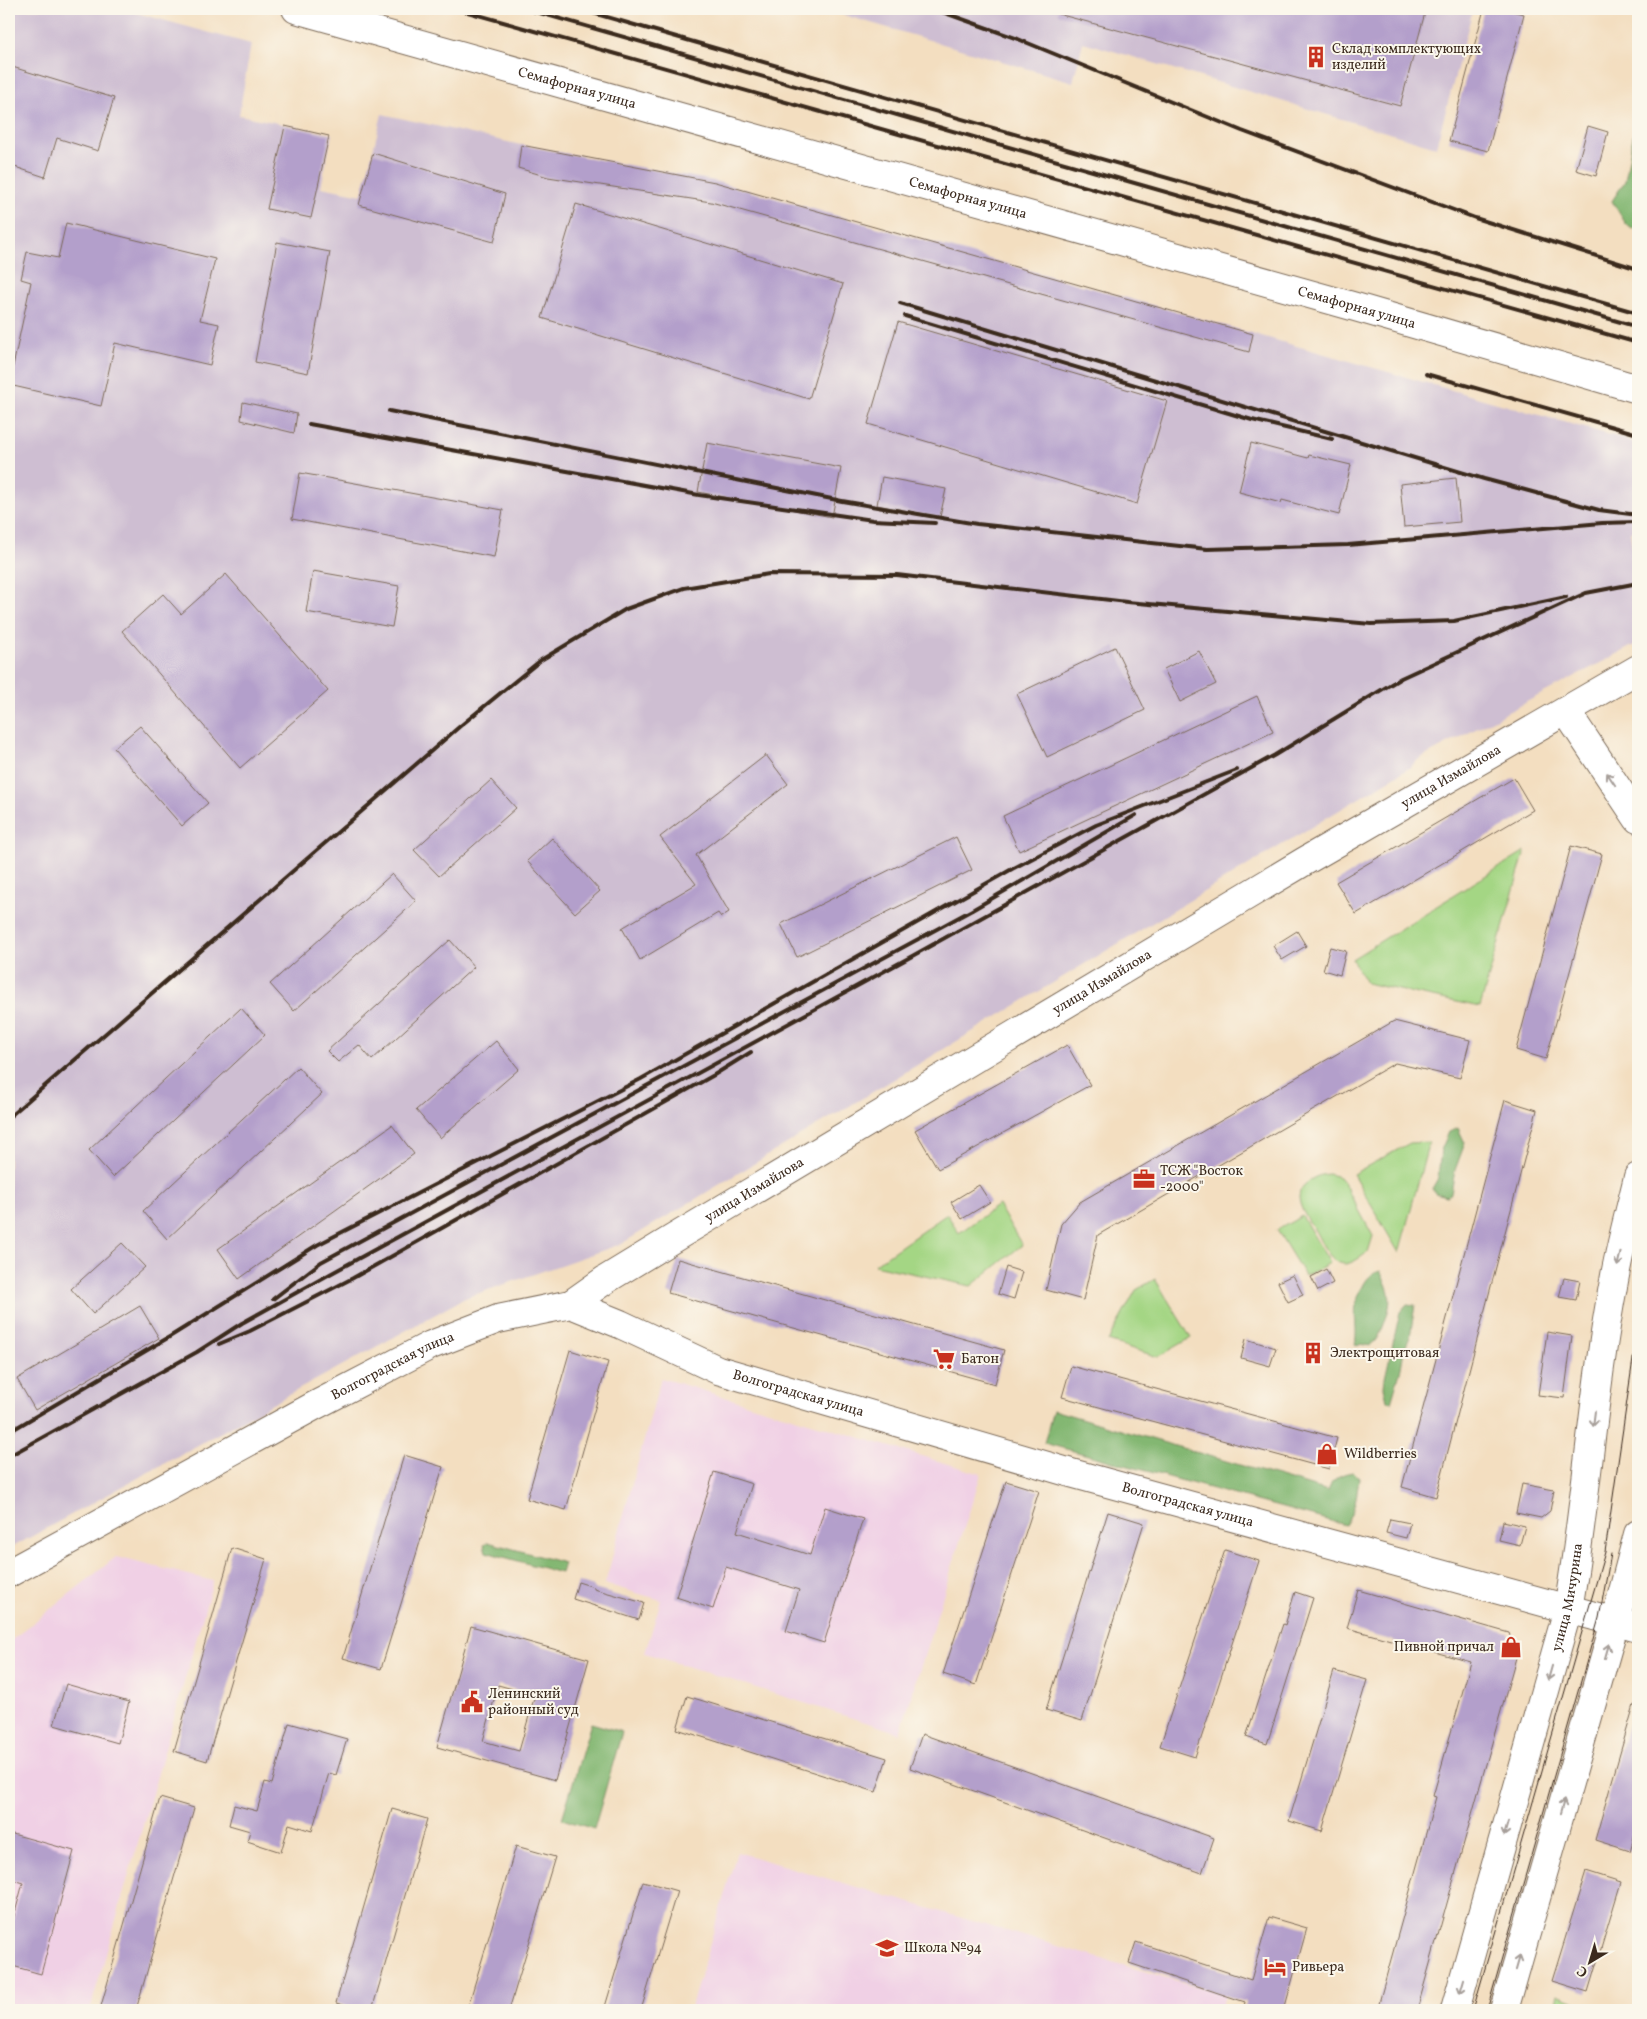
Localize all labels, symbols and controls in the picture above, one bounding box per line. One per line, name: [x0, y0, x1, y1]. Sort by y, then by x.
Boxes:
place label: Склад комплектующих изделий: [1332, 40, 1481, 75]
building icon: Склад комплектующих изделий: [1303, 44, 1329, 70]
street label: Семафорная улица: [516, 62, 638, 114]
street label: Семафорная улица: [907, 172, 1029, 224]
street label: Семафорная улица: [1296, 282, 1418, 334]
street label: улица Измайлова: [1397, 740, 1505, 813]
one-way arrow: [1606, 772, 1616, 786]
street label: улица Измайлова: [1049, 945, 1155, 1019]
street label: улица Измайлова: [701, 1153, 808, 1227]
place label: ТСЖ "Восток -2000": [1160, 1162, 1243, 1197]
office icon: ТСЖ "Восток -2000": [1131, 1166, 1157, 1192]
one-way arrow: [1614, 1250, 1623, 1266]
street label: Волгоградская улица: [328, 1327, 457, 1405]
building icon: Электрощитовая: [1300, 1340, 1326, 1366]
place label: Электрощитовая: [1330, 1344, 1439, 1363]
supermarket icon: Батон: [931, 1346, 957, 1372]
place label: Батон: [961, 1350, 999, 1369]
street label: Волгоградская улица: [731, 1365, 866, 1422]
one-way arrow: [1589, 1411, 1599, 1427]
shop icon: Wildberries: [1314, 1441, 1340, 1467]
place label: Wildberries: [1344, 1445, 1417, 1464]
street label: Волгоградская улица: [1120, 1478, 1256, 1532]
street label: улица Мичурина: [1547, 1542, 1588, 1654]
shop icon: Пивной причал: [1498, 1634, 1524, 1660]
place label: Пивной причал: [1394, 1638, 1494, 1657]
one-way arrow: [1602, 1643, 1612, 1659]
one-way arrow: [1544, 1664, 1554, 1680]
place label: Ленинский районный суд: [488, 1685, 579, 1720]
public building icon: Ленинский районный суд: [459, 1689, 485, 1715]
one-way arrow: [1557, 1800, 1567, 1816]
one-way arrow: [1501, 1821, 1510, 1837]
school or university icon: Школа №94: [874, 1935, 900, 1961]
north arrow: [1564, 1936, 1614, 1986]
place label: Школа №94: [904, 1939, 982, 1958]
hotel icon: Ривьера: [1262, 1954, 1288, 1980]
one-way arrow: [1513, 1956, 1522, 1972]
place label: Ривьера: [1292, 1958, 1344, 1977]
text: С: [1574, 1961, 1592, 1981]
one-way arrow: [1457, 1977, 1467, 1993]

